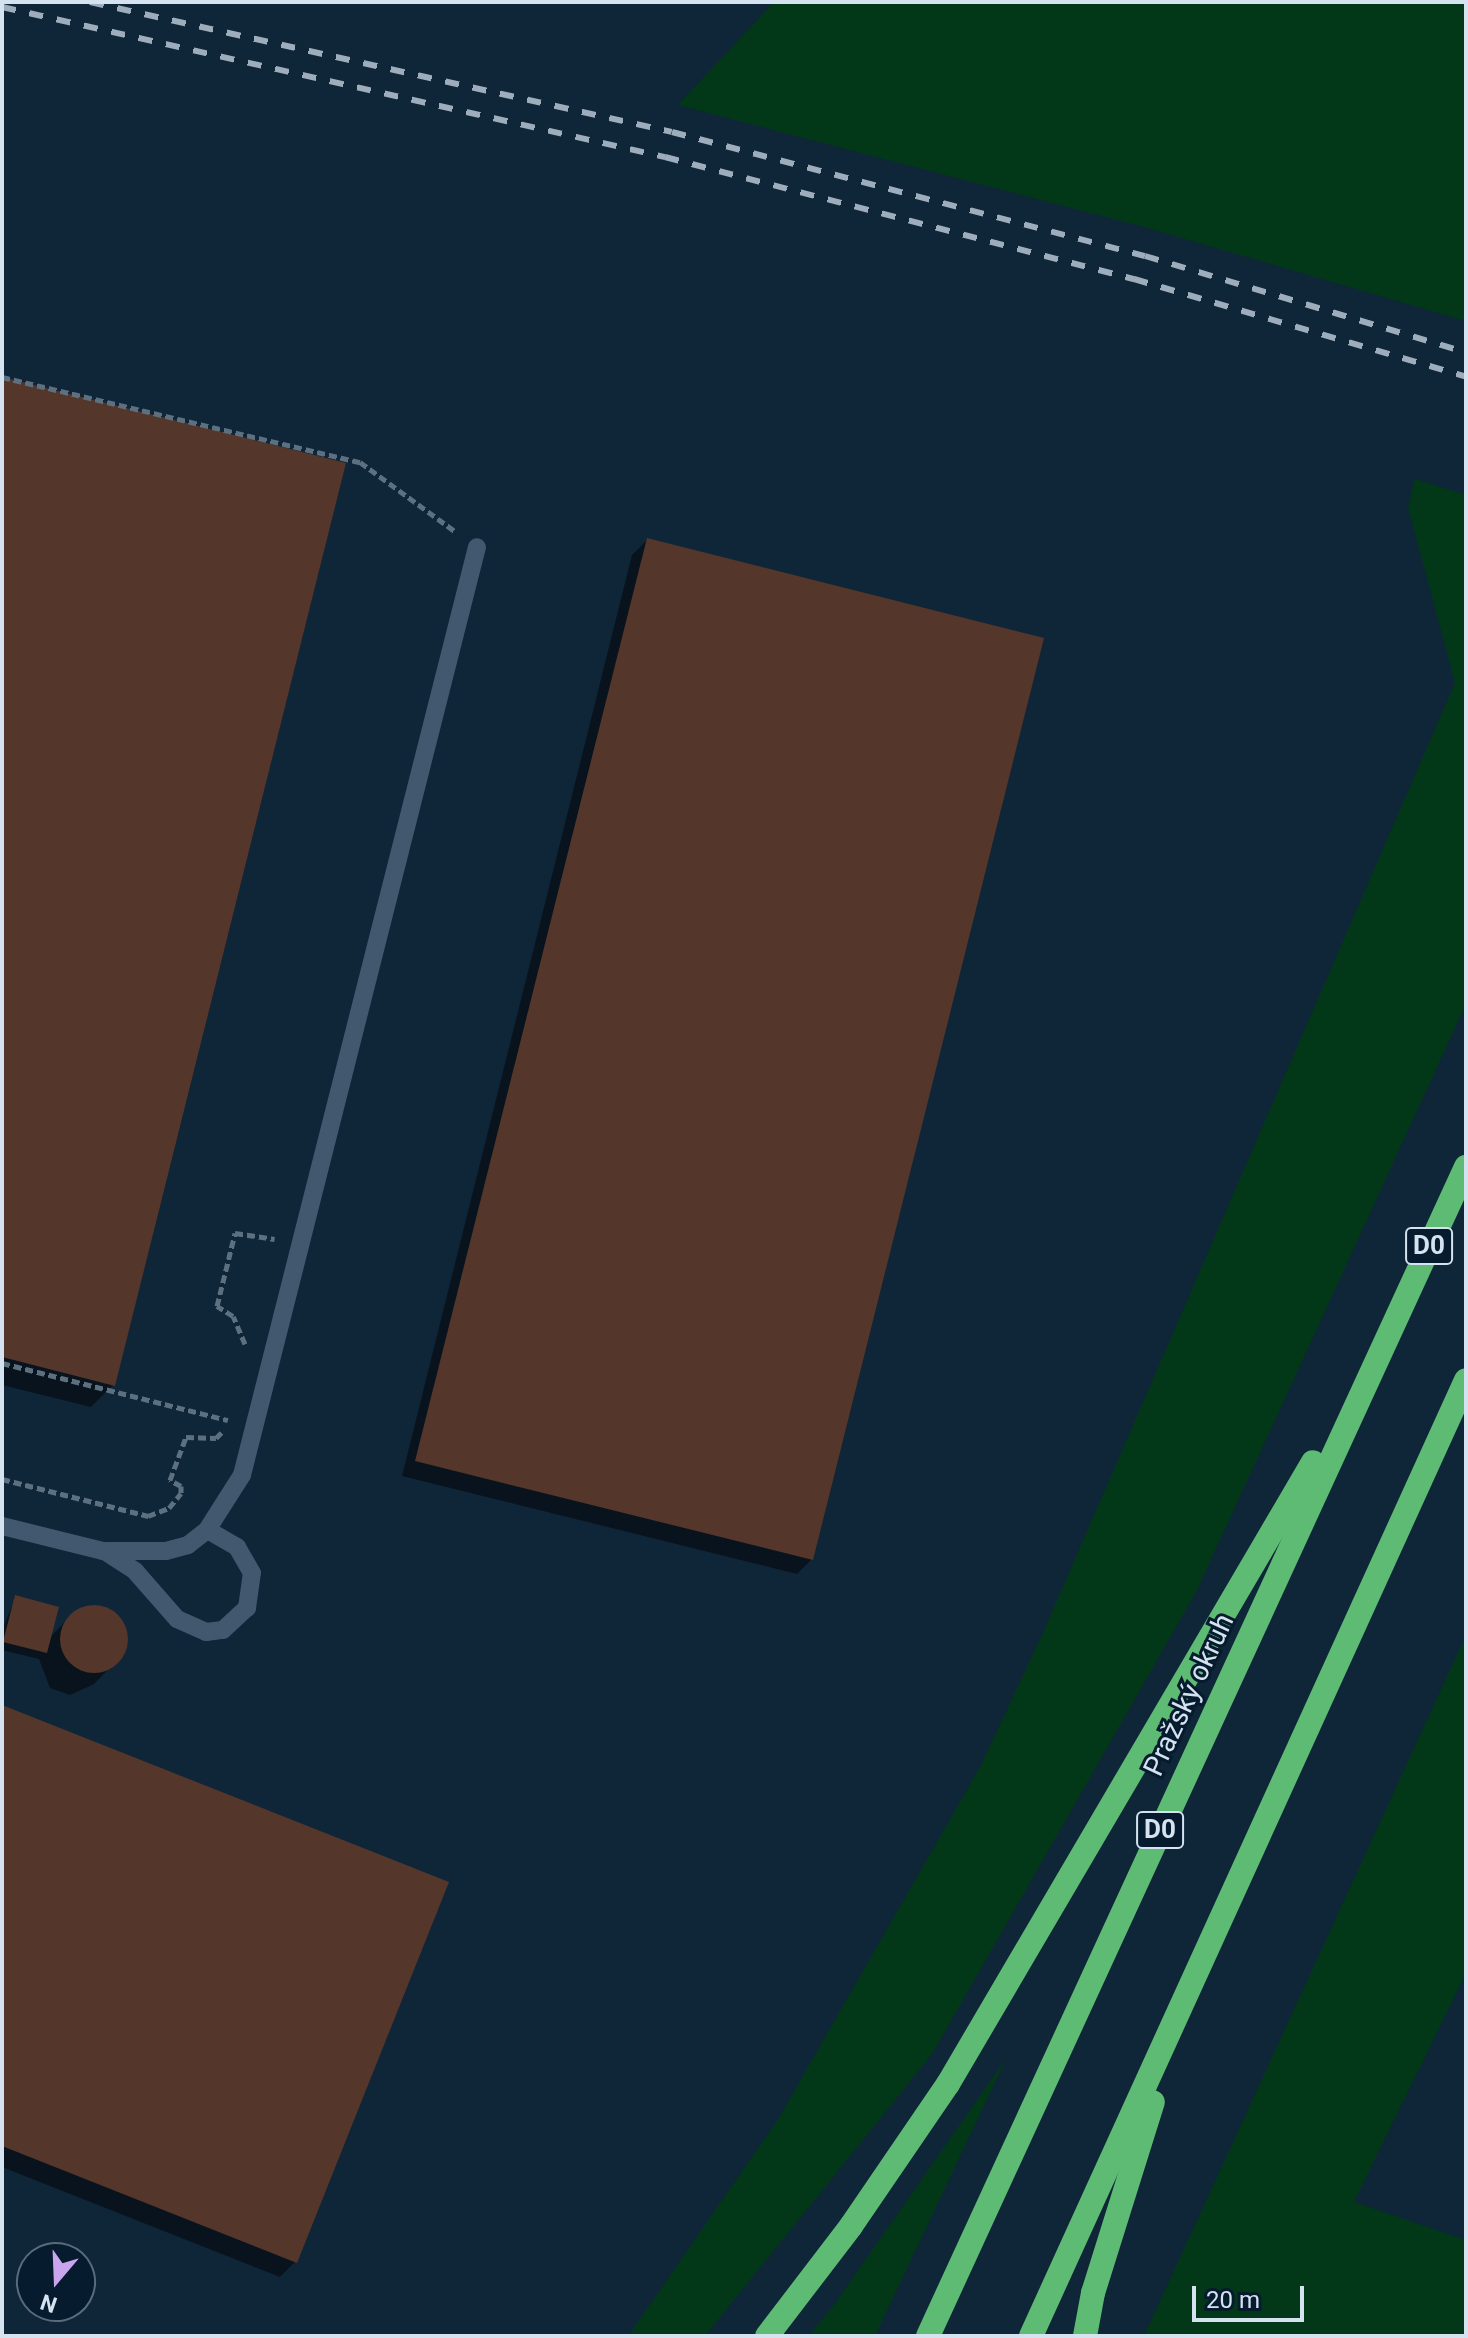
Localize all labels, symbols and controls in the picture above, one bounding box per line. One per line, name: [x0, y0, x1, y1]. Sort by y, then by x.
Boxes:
road number: D0: [1405, 1224, 1453, 1268]
street label: Pražský okruh: [1137, 1609, 1241, 1781]
road number: D0: [1136, 1808, 1184, 1852]
north arrow: [16, 2242, 96, 2322]
scale bar: [1196, 2270, 1308, 2320]
text: 20 m: [1206, 2286, 1260, 2314]
text: N: [37, 2289, 60, 2318]

